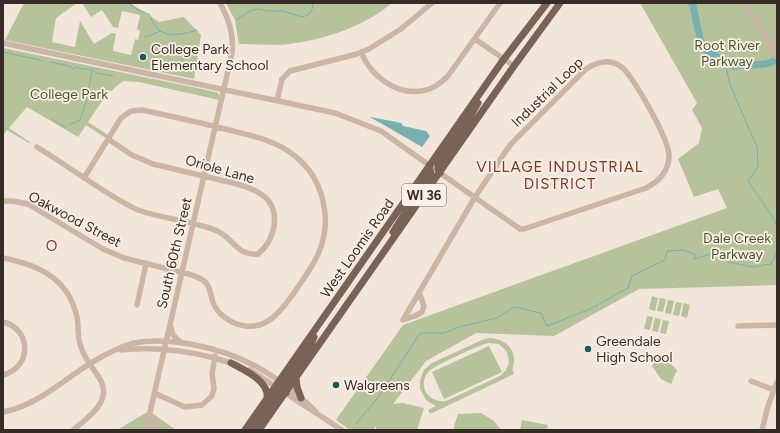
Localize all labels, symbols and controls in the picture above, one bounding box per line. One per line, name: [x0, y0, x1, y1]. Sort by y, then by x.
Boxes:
park label: Root River Parkway: [694, 37, 760, 70]
place label: College Park Elementary School: [151, 41, 269, 74]
marker: College Park Elementary School: [138, 52, 148, 62]
street label: Industrial Loop: [508, 54, 587, 131]
park label: College Park: [30, 86, 108, 103]
street label: Oriole Lane: [183, 152, 257, 188]
district label: VILLAGE INDUSTRIAL DISTRICT: [476, 158, 644, 193]
road number: WI 36: [402, 184, 446, 206]
street label: Oakwood Street: [26, 187, 124, 251]
street label: South 60th Street: [153, 196, 196, 310]
street label: West Loomis Road: [317, 196, 398, 301]
park label: Dale Creek Parkway: [703, 230, 771, 263]
district label: O: [46, 237, 58, 255]
place label: Greendale High School: [596, 333, 673, 366]
marker: Greendale High School: [583, 344, 593, 354]
place label: Walgreens: [344, 377, 410, 394]
marker: Walgreens: [331, 380, 341, 390]

